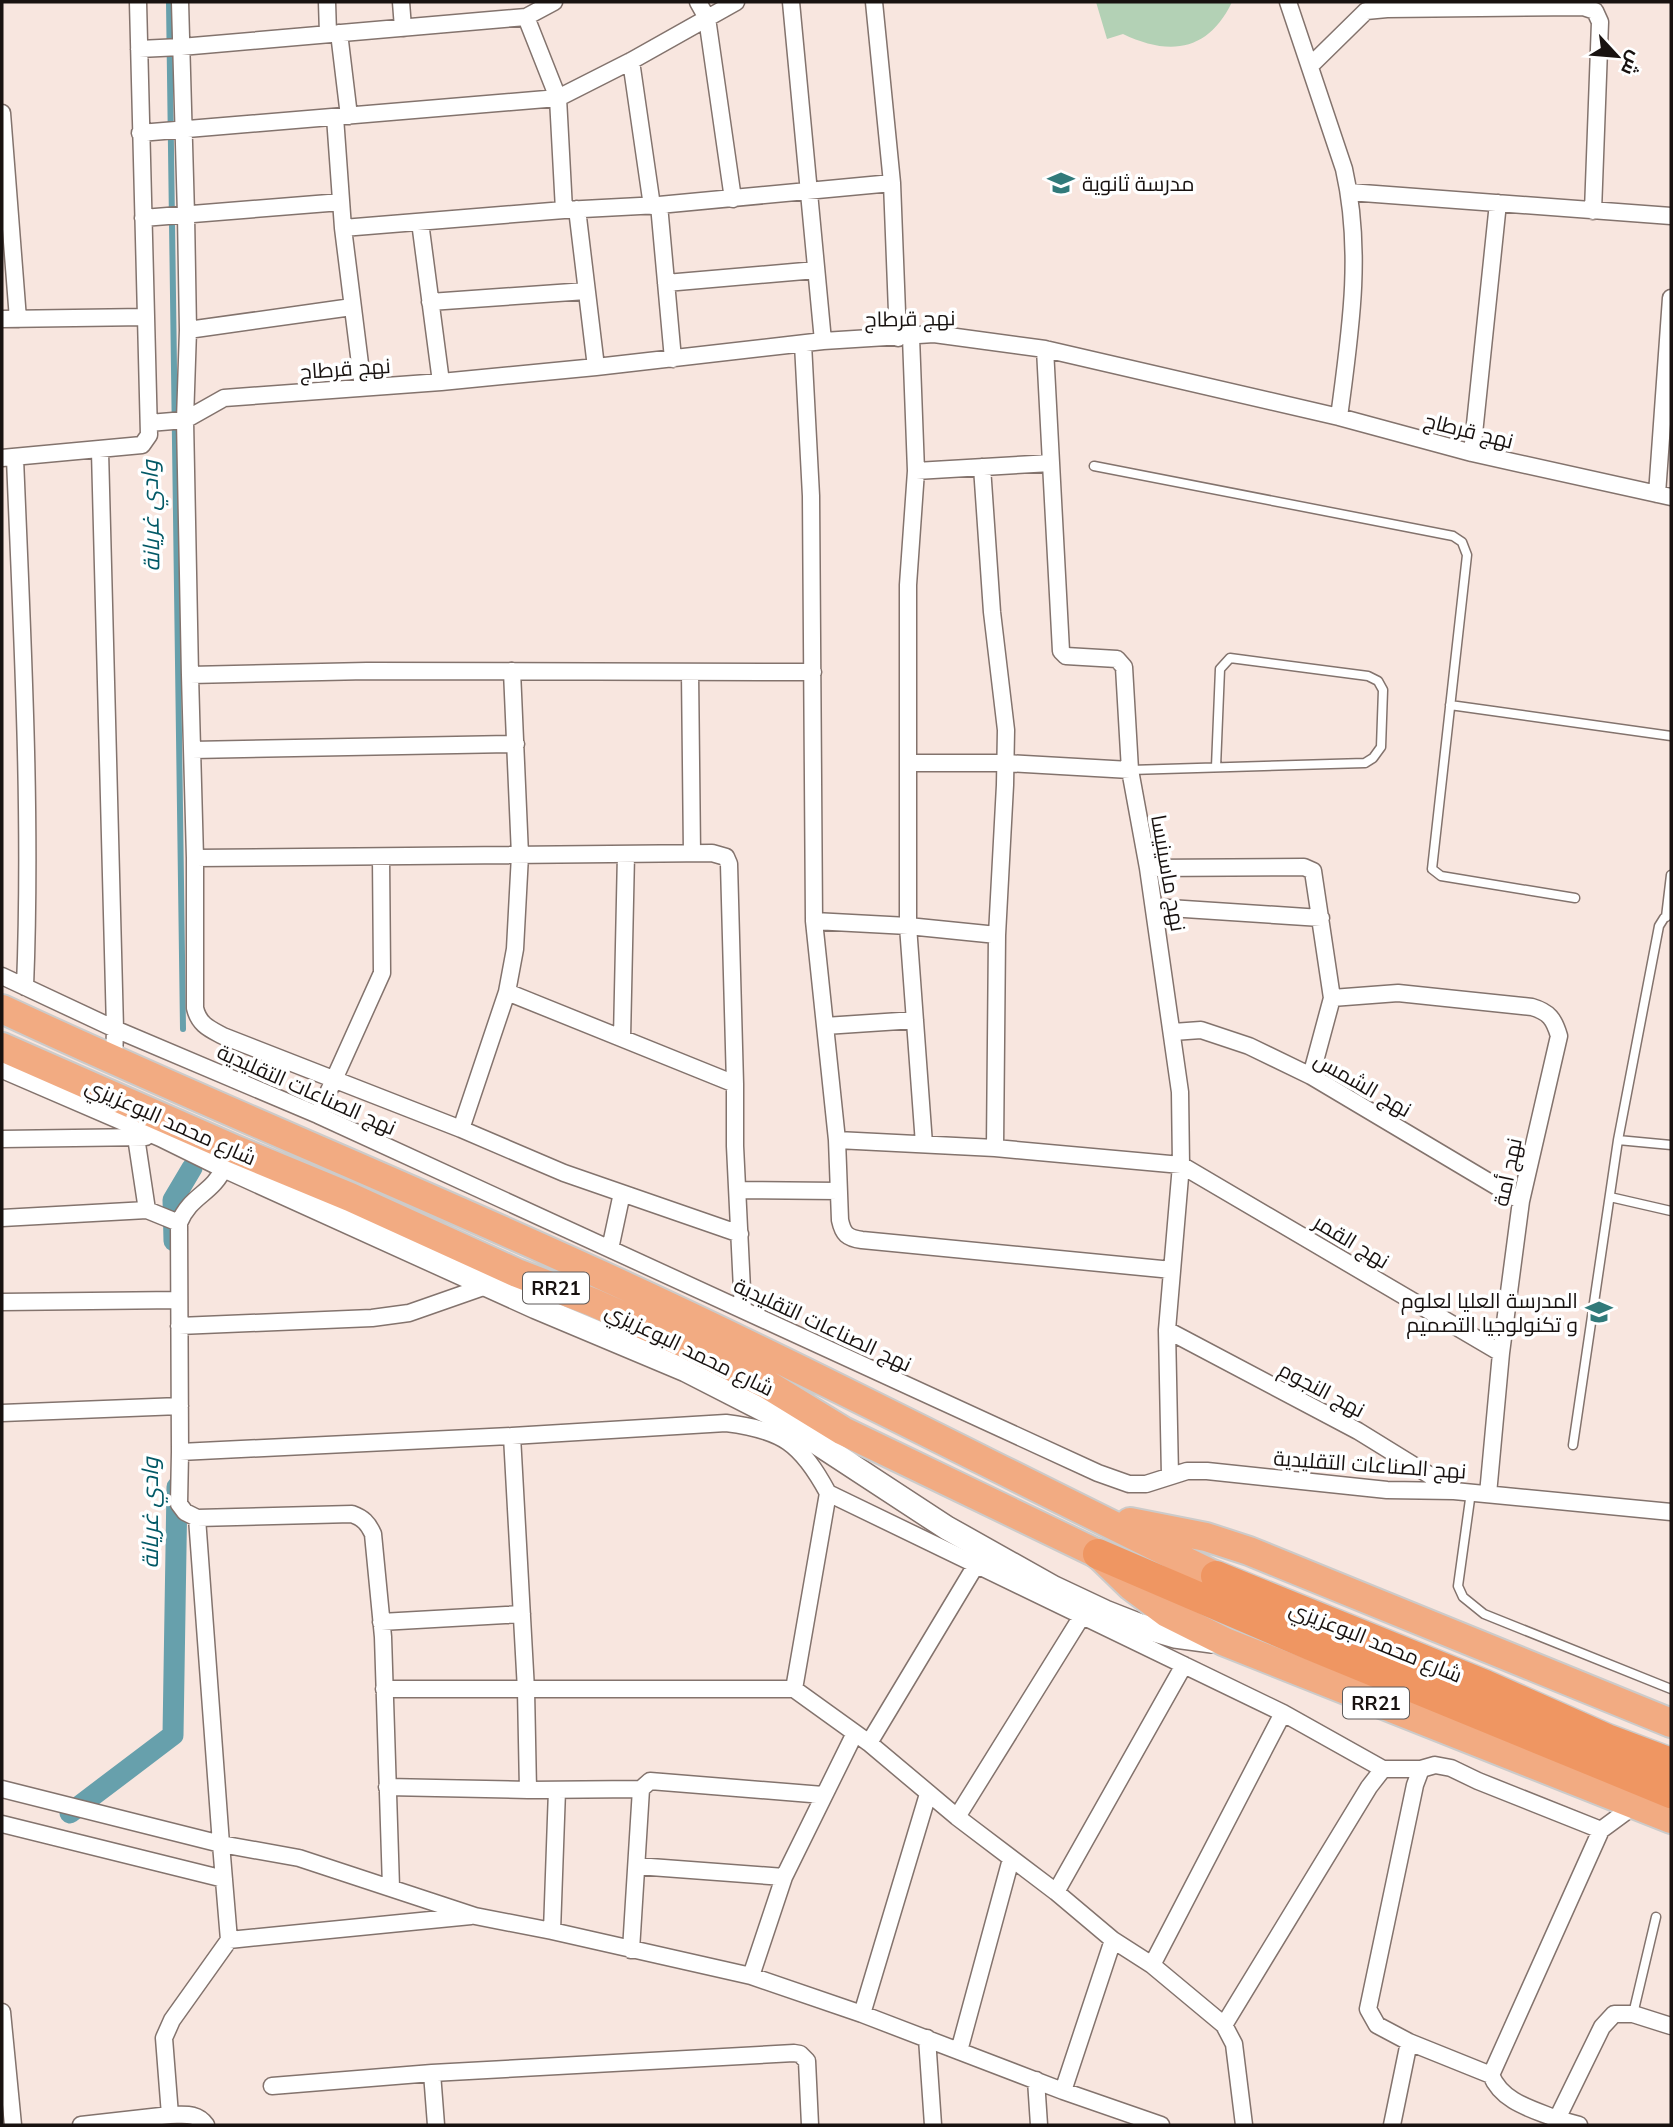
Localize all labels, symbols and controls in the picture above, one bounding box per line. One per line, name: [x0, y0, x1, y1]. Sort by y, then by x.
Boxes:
north arrow: [1582, 21, 1652, 91]
text: ش: [1616, 47, 1648, 80]
school or university icon: مدرسة ثانوية: [1046, 168, 1076, 198]
place label: مدرسة ثانوية: [1082, 170, 1195, 196]
street label: نهج قرطاج: [864, 304, 956, 334]
street label: نهج قرطاج: [299, 352, 392, 386]
street label: نهج قرطاج: [1421, 406, 1516, 456]
water label: وادي غريانة: [135, 459, 169, 572]
street label: نهج ماسينيسا: [1144, 813, 1192, 934]
street label: نهج الصناعات التقليدية: [213, 1038, 401, 1142]
street label: نهج الشمس: [1309, 1046, 1416, 1124]
street label: شارع محمد البوعزيزي: [80, 1072, 260, 1174]
street label: نهج أمة: [1487, 1135, 1529, 1209]
street label: نهج القمر: [1308, 1208, 1394, 1275]
street label: نهج الصناعات التقليدية: [729, 1271, 916, 1378]
road number: RR21: [523, 1272, 589, 1304]
place label: المدرسة العليا لعلوم و تكنولوجيا التصميم: [1401, 1287, 1578, 1339]
street label: شارع محمد البوعزيزي: [600, 1297, 778, 1405]
school or university icon: المدرسة العليا لعلوم و تكنولوجيا التصميم: [1584, 1297, 1614, 1327]
street label: نهج النجوم: [1274, 1356, 1369, 1424]
street label: نهج الصناعات التقليدية: [1273, 1444, 1467, 1486]
water label: وادي غريانة: [135, 1456, 168, 1569]
street label: شارع محمد البوعزيزي: [1284, 1594, 1466, 1691]
road number: RR21: [1343, 1688, 1409, 1718]

